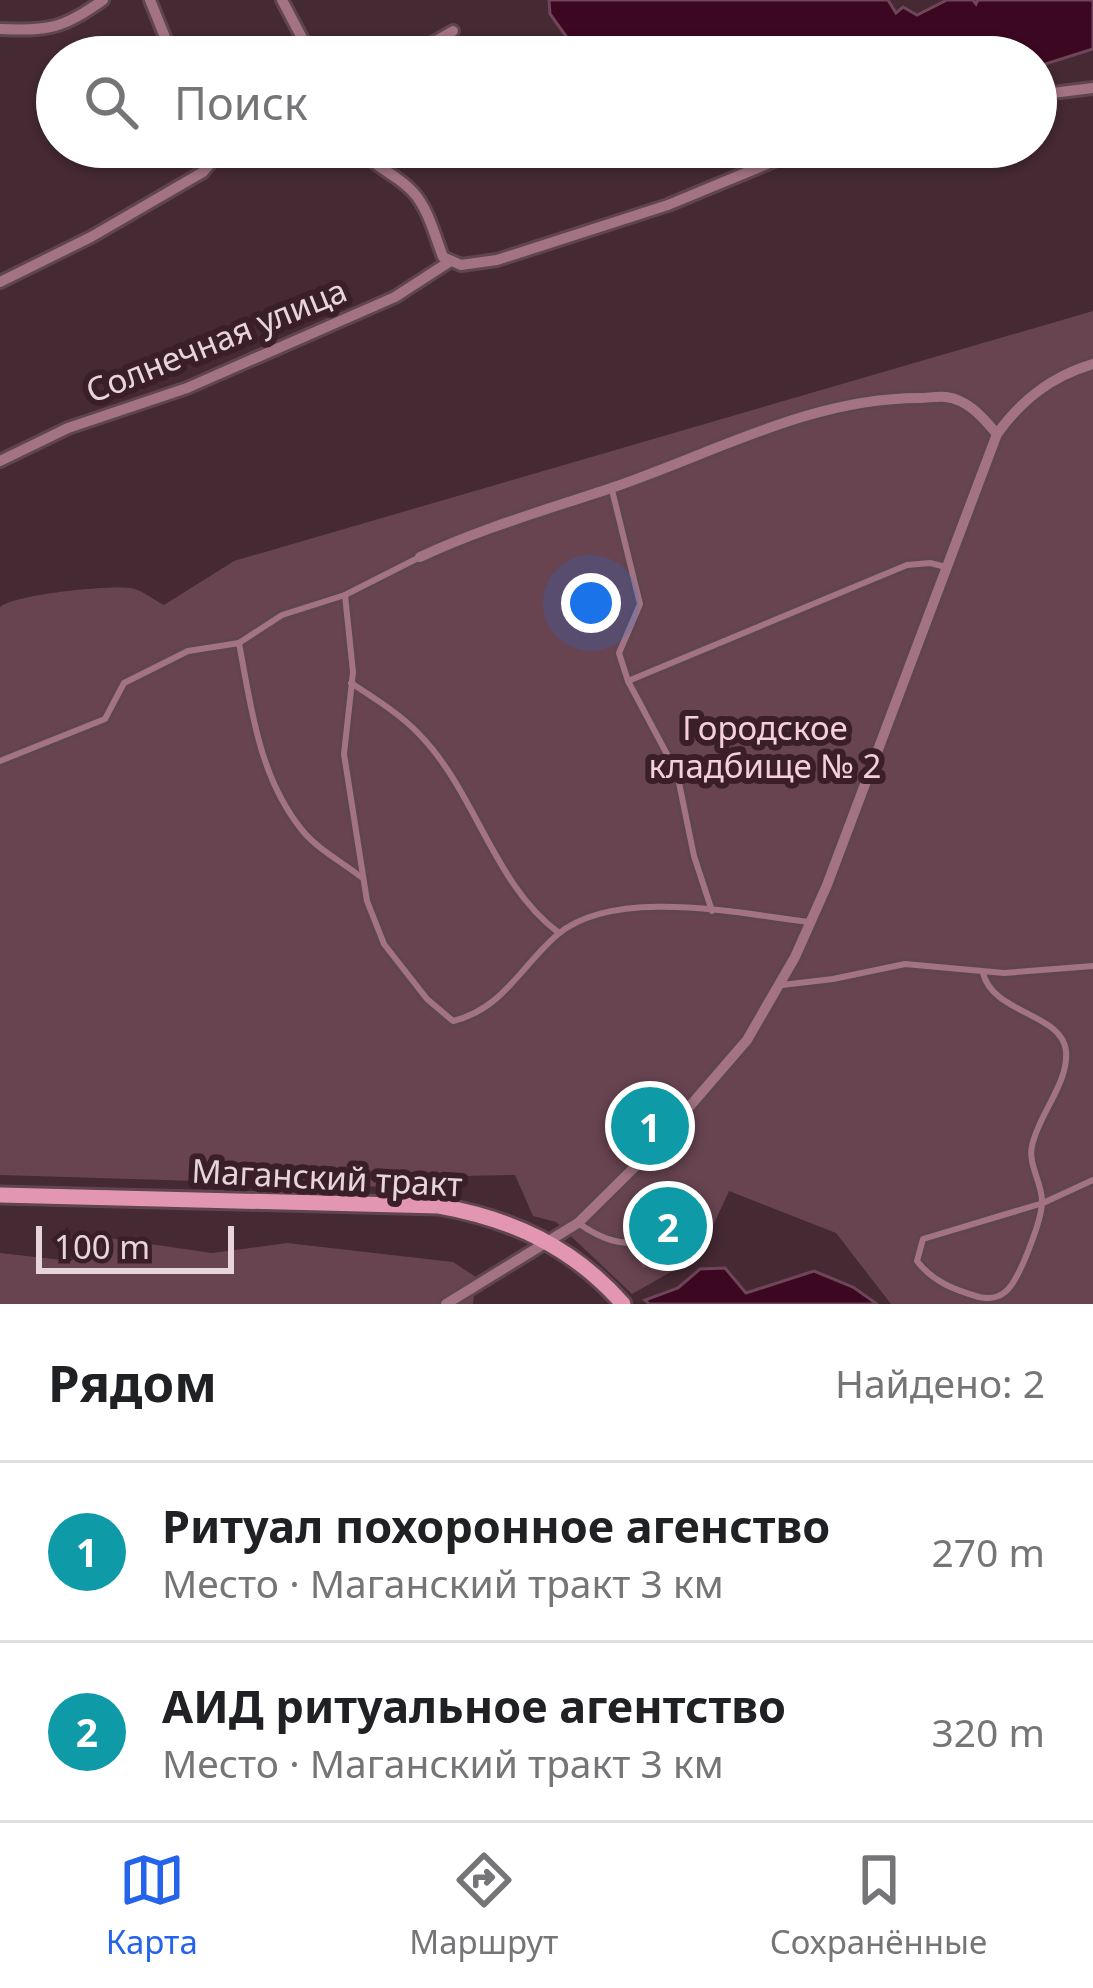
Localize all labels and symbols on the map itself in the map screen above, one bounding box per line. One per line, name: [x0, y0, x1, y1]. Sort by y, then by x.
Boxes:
street label: Солнечная улица: [79, 267, 353, 413]
your location: [561, 573, 621, 633]
park label: Городское кладбище № 2: [649, 705, 881, 788]
pin: 1: [611, 1081, 689, 1171]
street label: Маганский тракт: [190, 1147, 464, 1207]
pin: 2: [629, 1181, 707, 1271]
scale bar: [36, 1220, 234, 1273]

